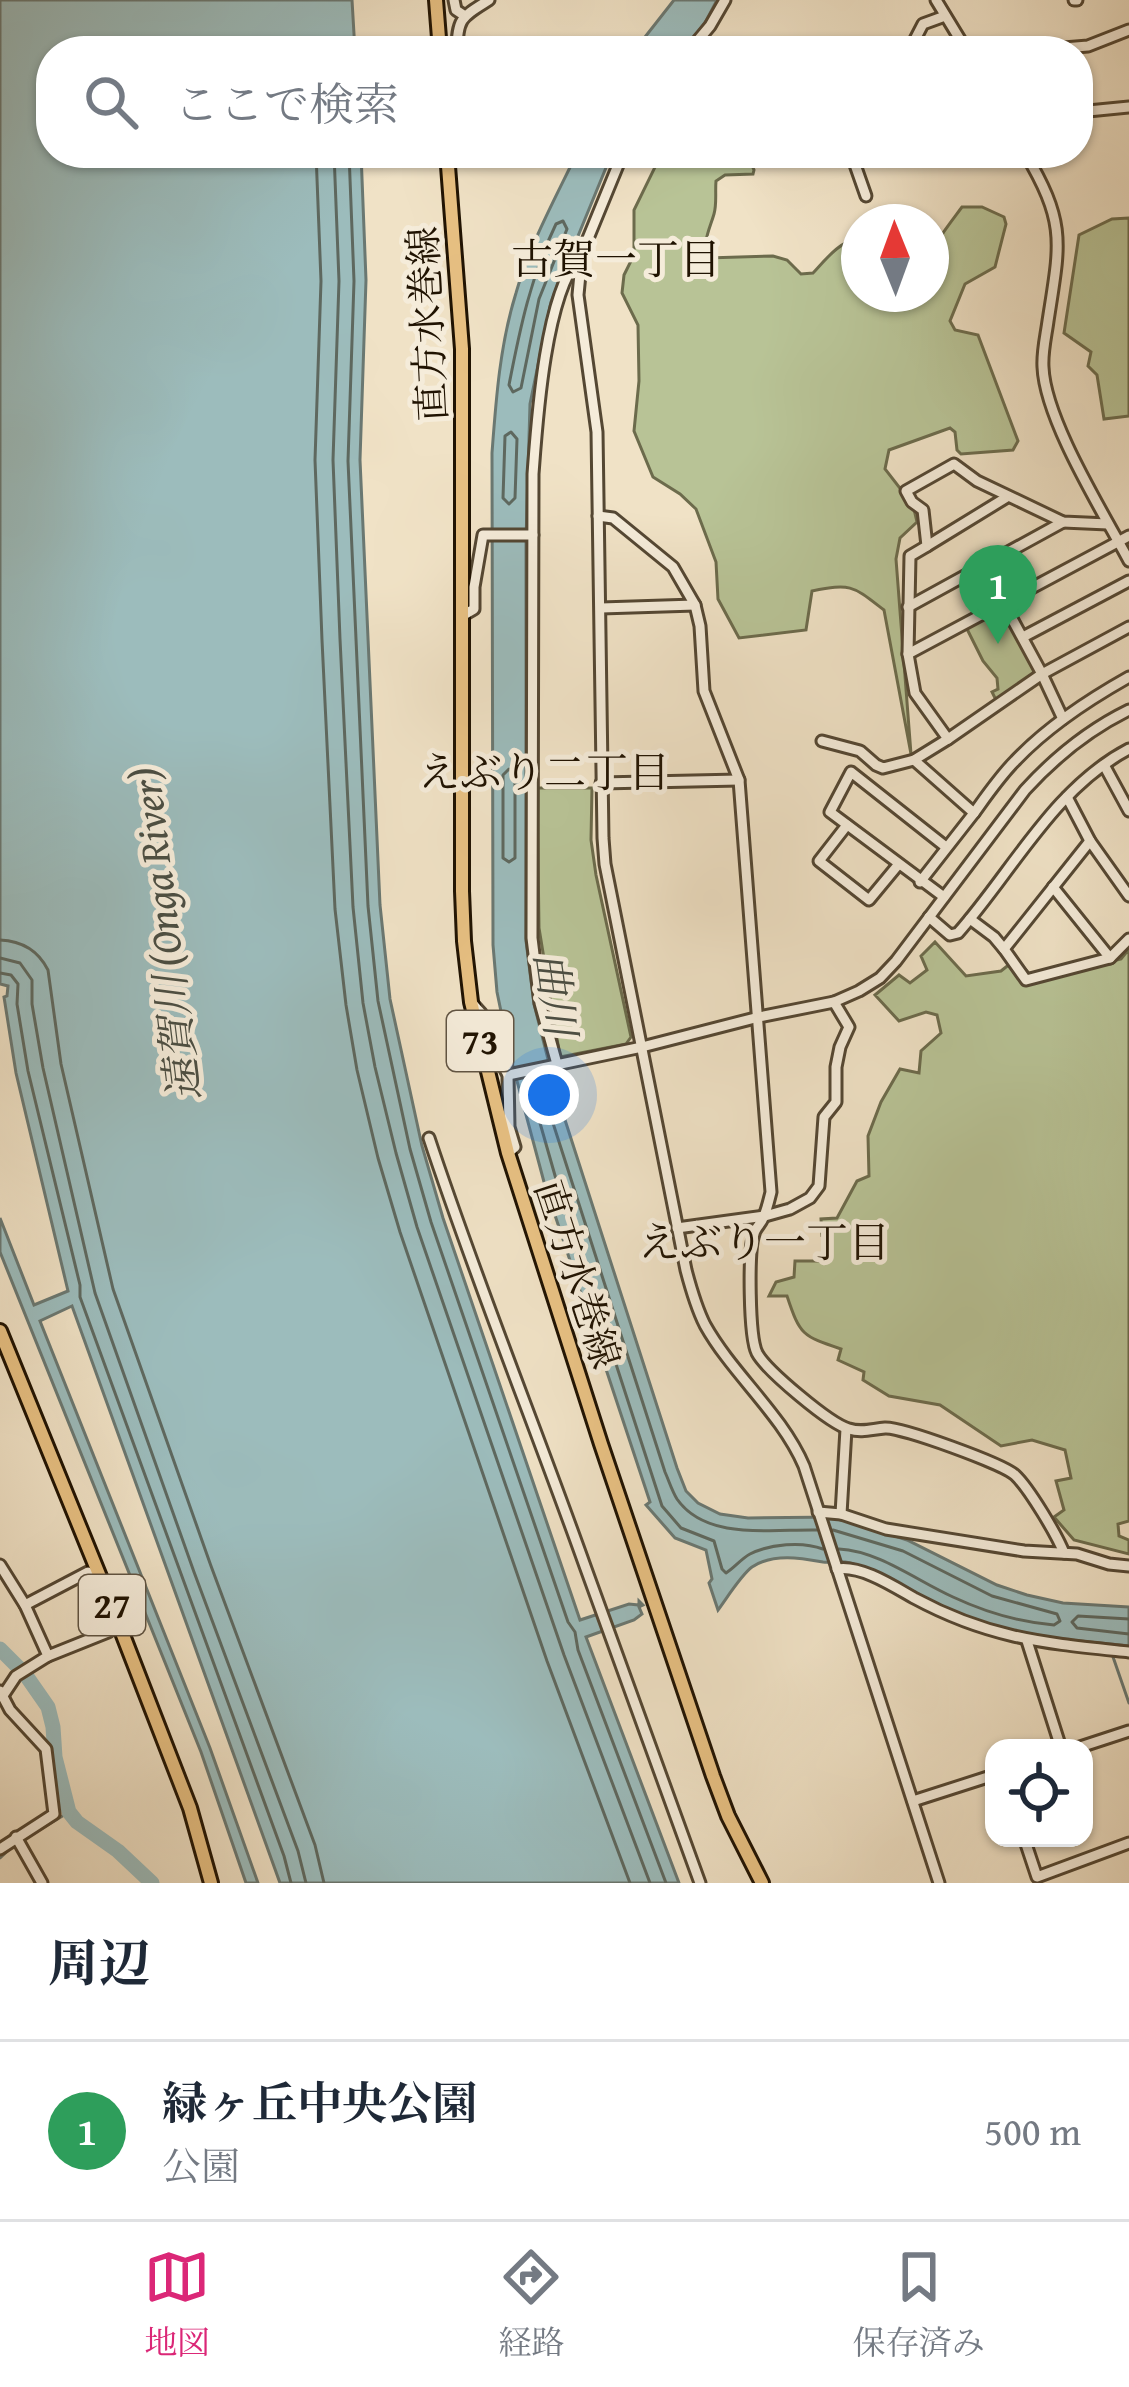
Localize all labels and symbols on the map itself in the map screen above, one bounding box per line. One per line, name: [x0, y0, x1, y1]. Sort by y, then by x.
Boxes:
north arrow: [841, 204, 949, 312]
street label: 直方水巻線: [393, 225, 460, 423]
district label: 古賀一丁目: [511, 228, 721, 289]
pin: 1: [959, 545, 1037, 644]
district label: えぶり二丁目: [418, 741, 670, 802]
water label: 遠賀川 (Onga River): [113, 764, 214, 1104]
water label: 曲川: [520, 948, 593, 1044]
road number: 73: [447, 1011, 513, 1071]
your location: [519, 1065, 579, 1125]
street label: 直方水巻線: [521, 1172, 636, 1375]
district label: えぶり一丁目: [638, 1211, 890, 1272]
road number: 27: [79, 1575, 145, 1635]

